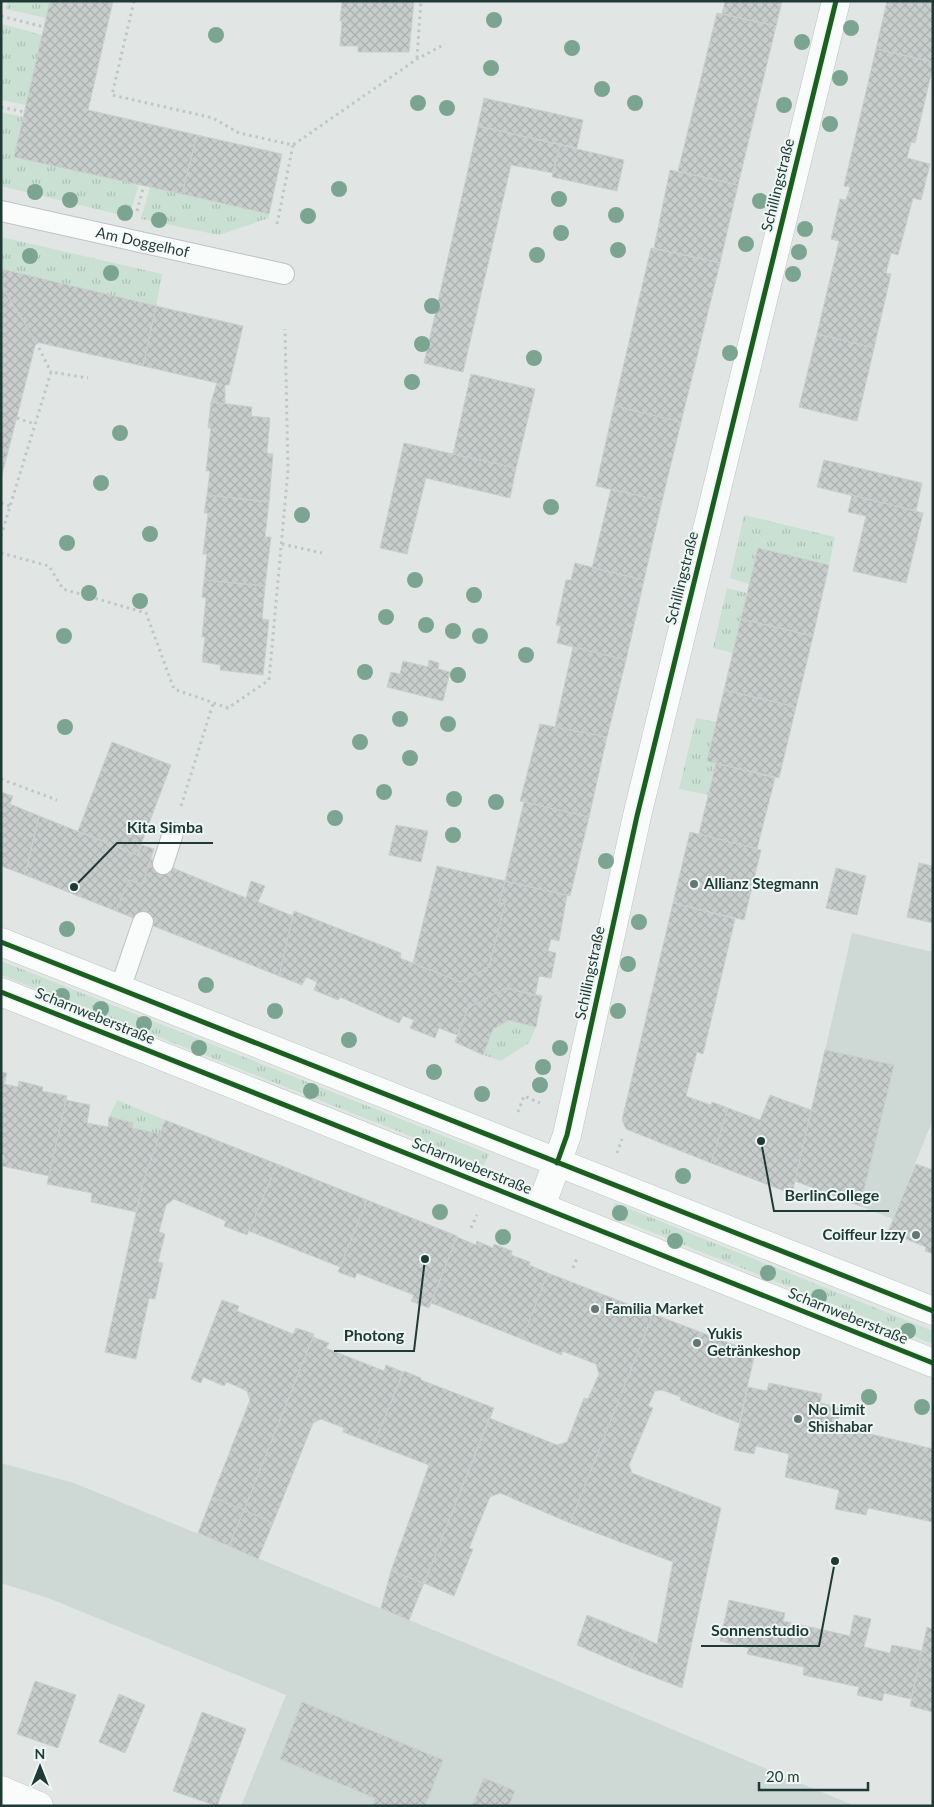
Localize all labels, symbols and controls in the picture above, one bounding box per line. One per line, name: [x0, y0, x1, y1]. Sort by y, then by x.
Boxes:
street label: Schillingstraße: [757, 136, 797, 233]
street label: Am Doggelhof: [94, 222, 192, 261]
street label: Schillingstraße: [661, 529, 701, 626]
callout: Kita Simba: [117, 812, 213, 843]
text: Kita Simba: [127, 817, 203, 836]
place label: Allianz Stegmann: [703, 874, 819, 892]
marker: Allianz Stegmann: [688, 878, 700, 890]
street label: Schillingstraße: [570, 924, 608, 1021]
street label: Scharnweberstraße: [33, 983, 158, 1047]
street label: Scharnweberstraße: [410, 1133, 535, 1197]
callout: BerlinCollege: [774, 1180, 889, 1211]
text: BerlinCollege: [785, 1185, 880, 1204]
place label: Coiffeur Izzy: [822, 1225, 906, 1243]
marker: Coiffeur Izzy: [910, 1229, 922, 1241]
street label: Scharnweberstraße: [786, 1283, 911, 1347]
place label: Familia Market: [605, 1299, 704, 1317]
marker: Familia Market: [589, 1303, 601, 1315]
callout: Photong: [334, 1320, 414, 1351]
place label: Yukis Getränkeshop: [706, 1324, 801, 1359]
text: Photong: [344, 1325, 405, 1344]
marker: Yukis Getränkeshop: [691, 1337, 703, 1349]
place label: No Limit Shishabar: [808, 1400, 873, 1435]
marker: No Limit Shishabar: [792, 1413, 804, 1425]
callout: Sonnenstudio: [701, 1615, 819, 1646]
text: Sonnenstudio: [711, 1620, 809, 1639]
north arrow: [15, 1742, 65, 1792]
text: N: [35, 1745, 45, 1762]
scale bar: [759, 1760, 868, 1792]
text: 20 m: [766, 1767, 800, 1785]

